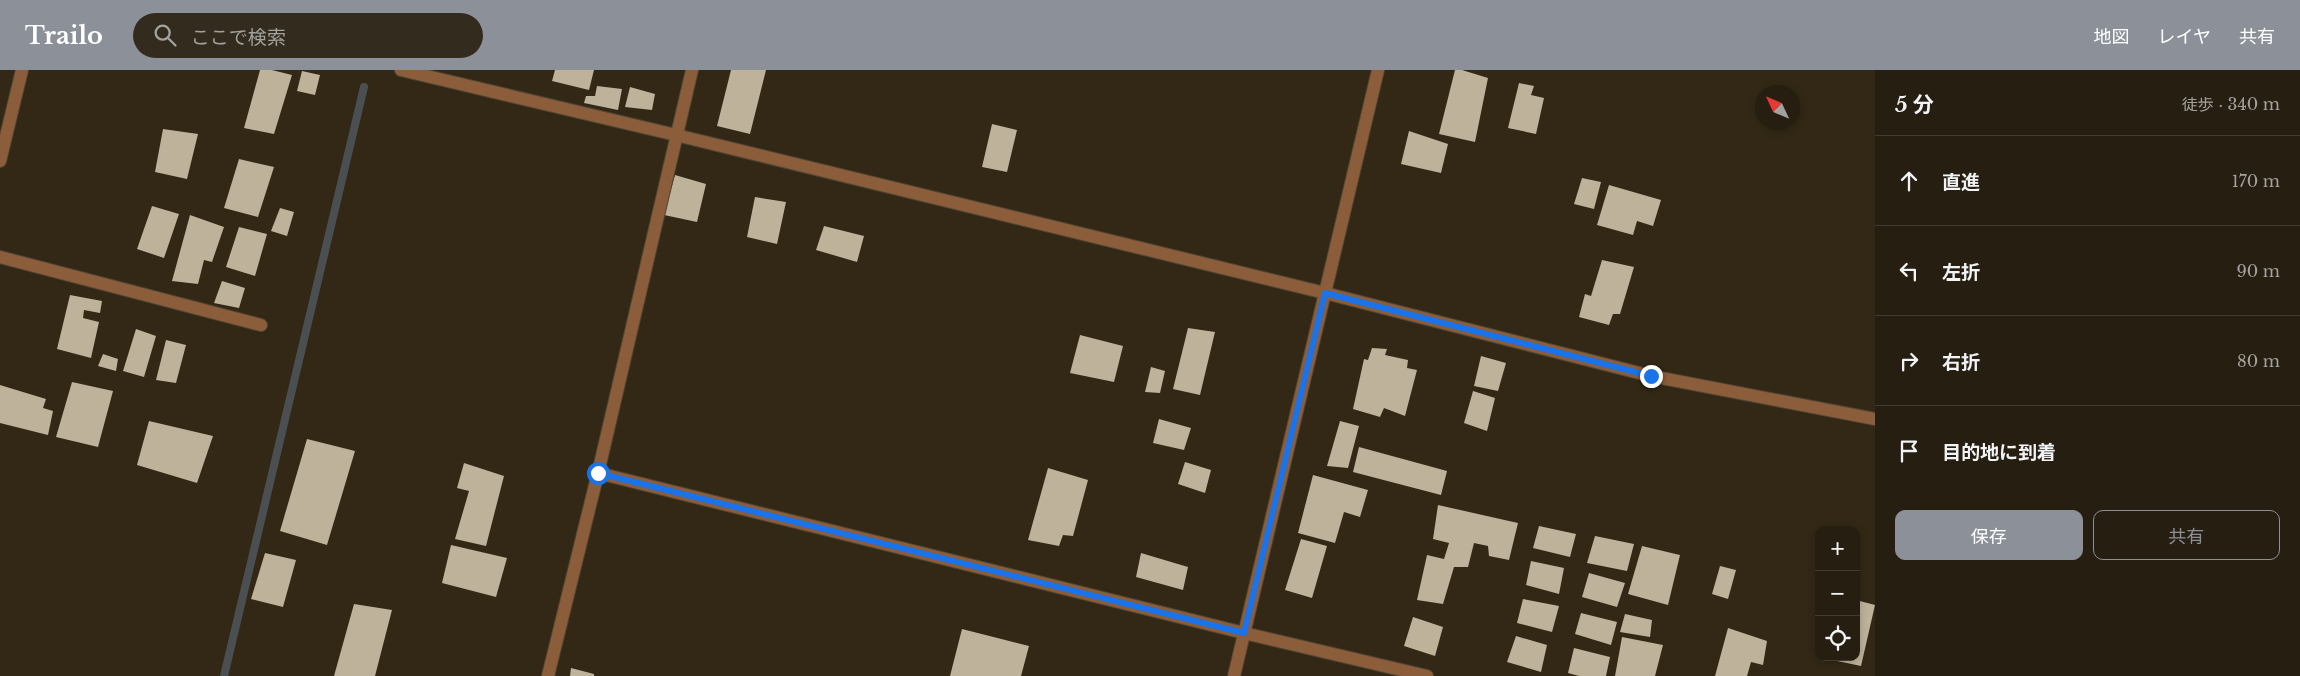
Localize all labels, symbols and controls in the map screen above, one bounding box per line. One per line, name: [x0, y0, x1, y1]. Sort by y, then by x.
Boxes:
search box: [133, 13, 483, 58]
text: Trailo: [25, 21, 103, 50]
icon: search: [151, 21, 179, 49]
text: ここで検索: [191, 26, 286, 49]
text: 地図: [2094, 26, 2130, 48]
text: レイヤ: [2158, 26, 2211, 48]
text: 共有: [2239, 26, 2275, 48]
north arrow: [1755, 85, 1800, 130]
text: 5 分: [1895, 92, 1934, 118]
text: 徒歩 · 340 m: [2182, 94, 2280, 114]
icon: ahead: [1895, 167, 1923, 195]
text: 直進: [1942, 171, 1980, 194]
text: 170 m: [2232, 171, 2280, 191]
icon: left: [1895, 257, 1923, 285]
text: 左折: [1942, 261, 1980, 284]
text: 90 m: [2237, 261, 2280, 281]
icon: right: [1895, 347, 1923, 375]
text: 右折: [1942, 351, 1980, 374]
text: 80 m: [2237, 351, 2280, 371]
route end: [1640, 365, 1663, 388]
icon: arrive: [1895, 437, 1923, 465]
text: 目的地に到着: [1942, 441, 2056, 464]
route start: [587, 462, 610, 485]
button: 保存: [1895, 510, 2083, 560]
button: 共有: [2093, 510, 2280, 560]
map controls: [1815, 526, 1860, 661]
button: +: [1815, 526, 1860, 571]
button: −: [1815, 571, 1860, 616]
button: locate: [1815, 616, 1860, 661]

